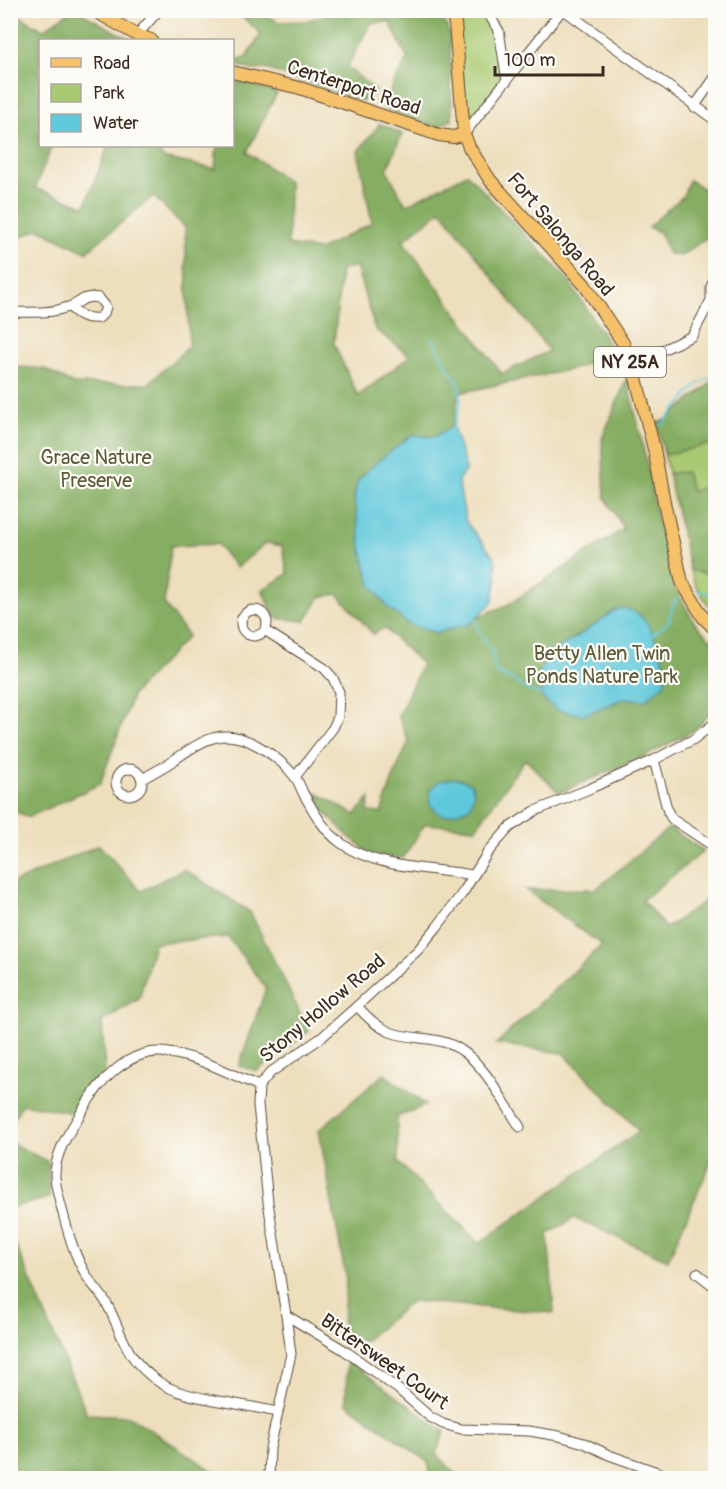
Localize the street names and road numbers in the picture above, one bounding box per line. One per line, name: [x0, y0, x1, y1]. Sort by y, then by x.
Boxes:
street label: Centerport Road: [284, 54, 424, 121]
street label: Fort Salonga Road: [502, 167, 620, 301]
road number: NY 25A: [594, 347, 666, 377]
street label: Stony Hollow Road: [254, 948, 390, 1068]
street label: Bittersweet Court: [316, 1308, 454, 1415]

